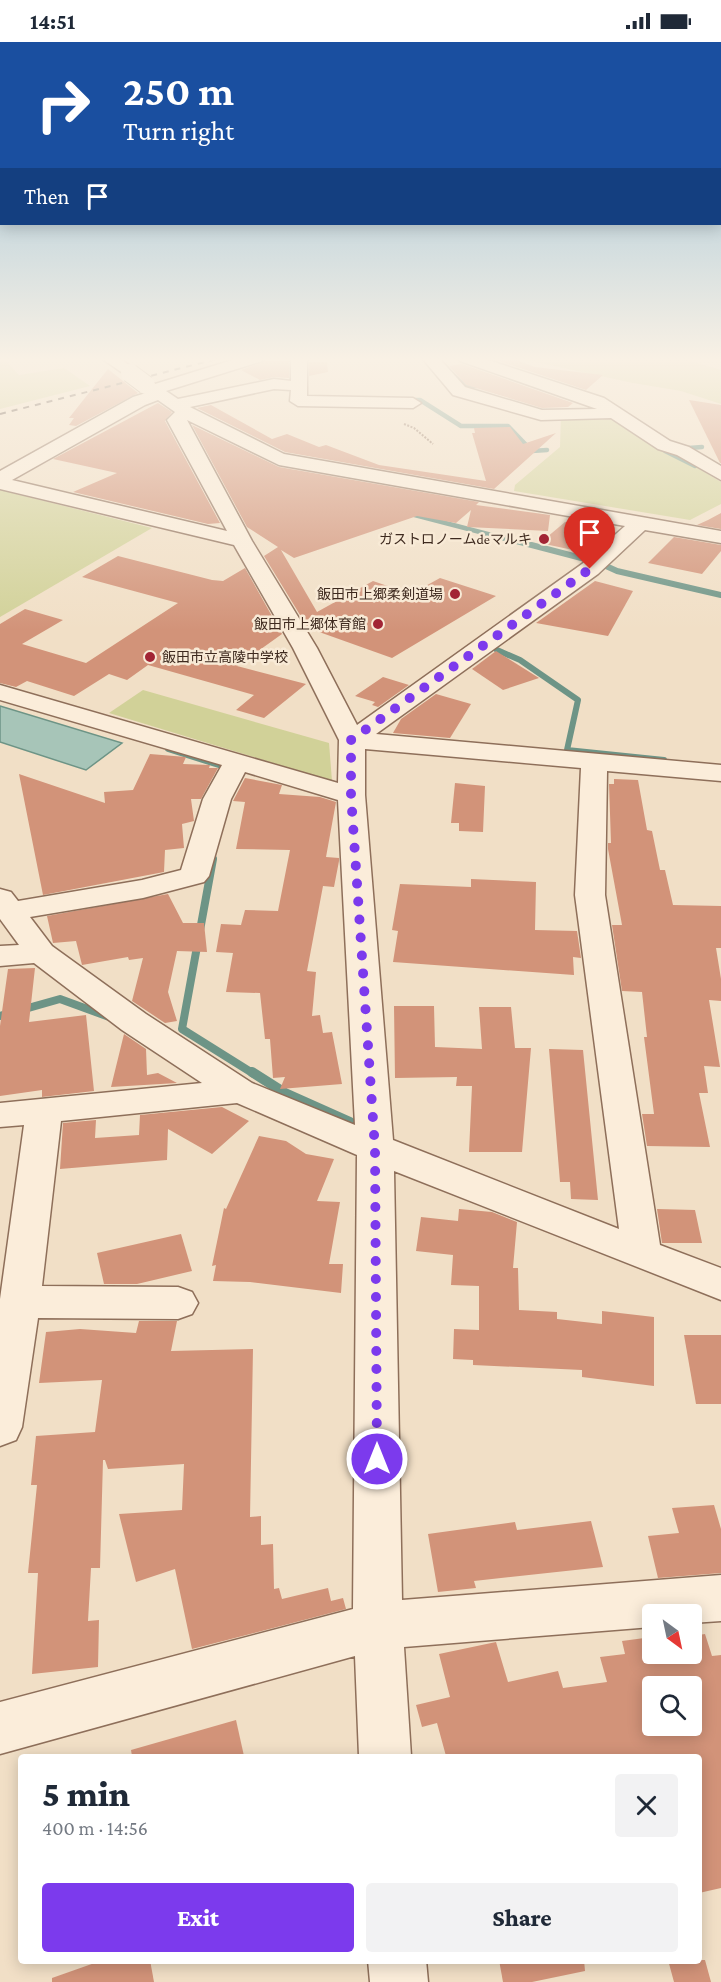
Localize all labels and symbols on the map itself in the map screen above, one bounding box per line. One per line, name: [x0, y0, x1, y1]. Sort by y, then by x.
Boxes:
pin: [564, 507, 615, 569]
place label: ガストロノームdeマルキ: [379, 531, 532, 547]
marker: ガストロノームdeマルキ: [537, 532, 551, 546]
place label: 飯田市上郷柔剣道場: [317, 586, 443, 602]
marker: 飯田市上郷柔剣道場: [448, 587, 462, 601]
place label: 飯田市上郷体育館: [254, 616, 366, 632]
marker: 飯田市上郷体育館: [371, 617, 385, 631]
place label: 飯田市立高陵中学校: [162, 649, 288, 665]
marker: 飯田市立高陵中学校: [143, 650, 157, 664]
position arrow: [345, 1427, 409, 1491]
north arrow: [642, 1604, 702, 1664]

